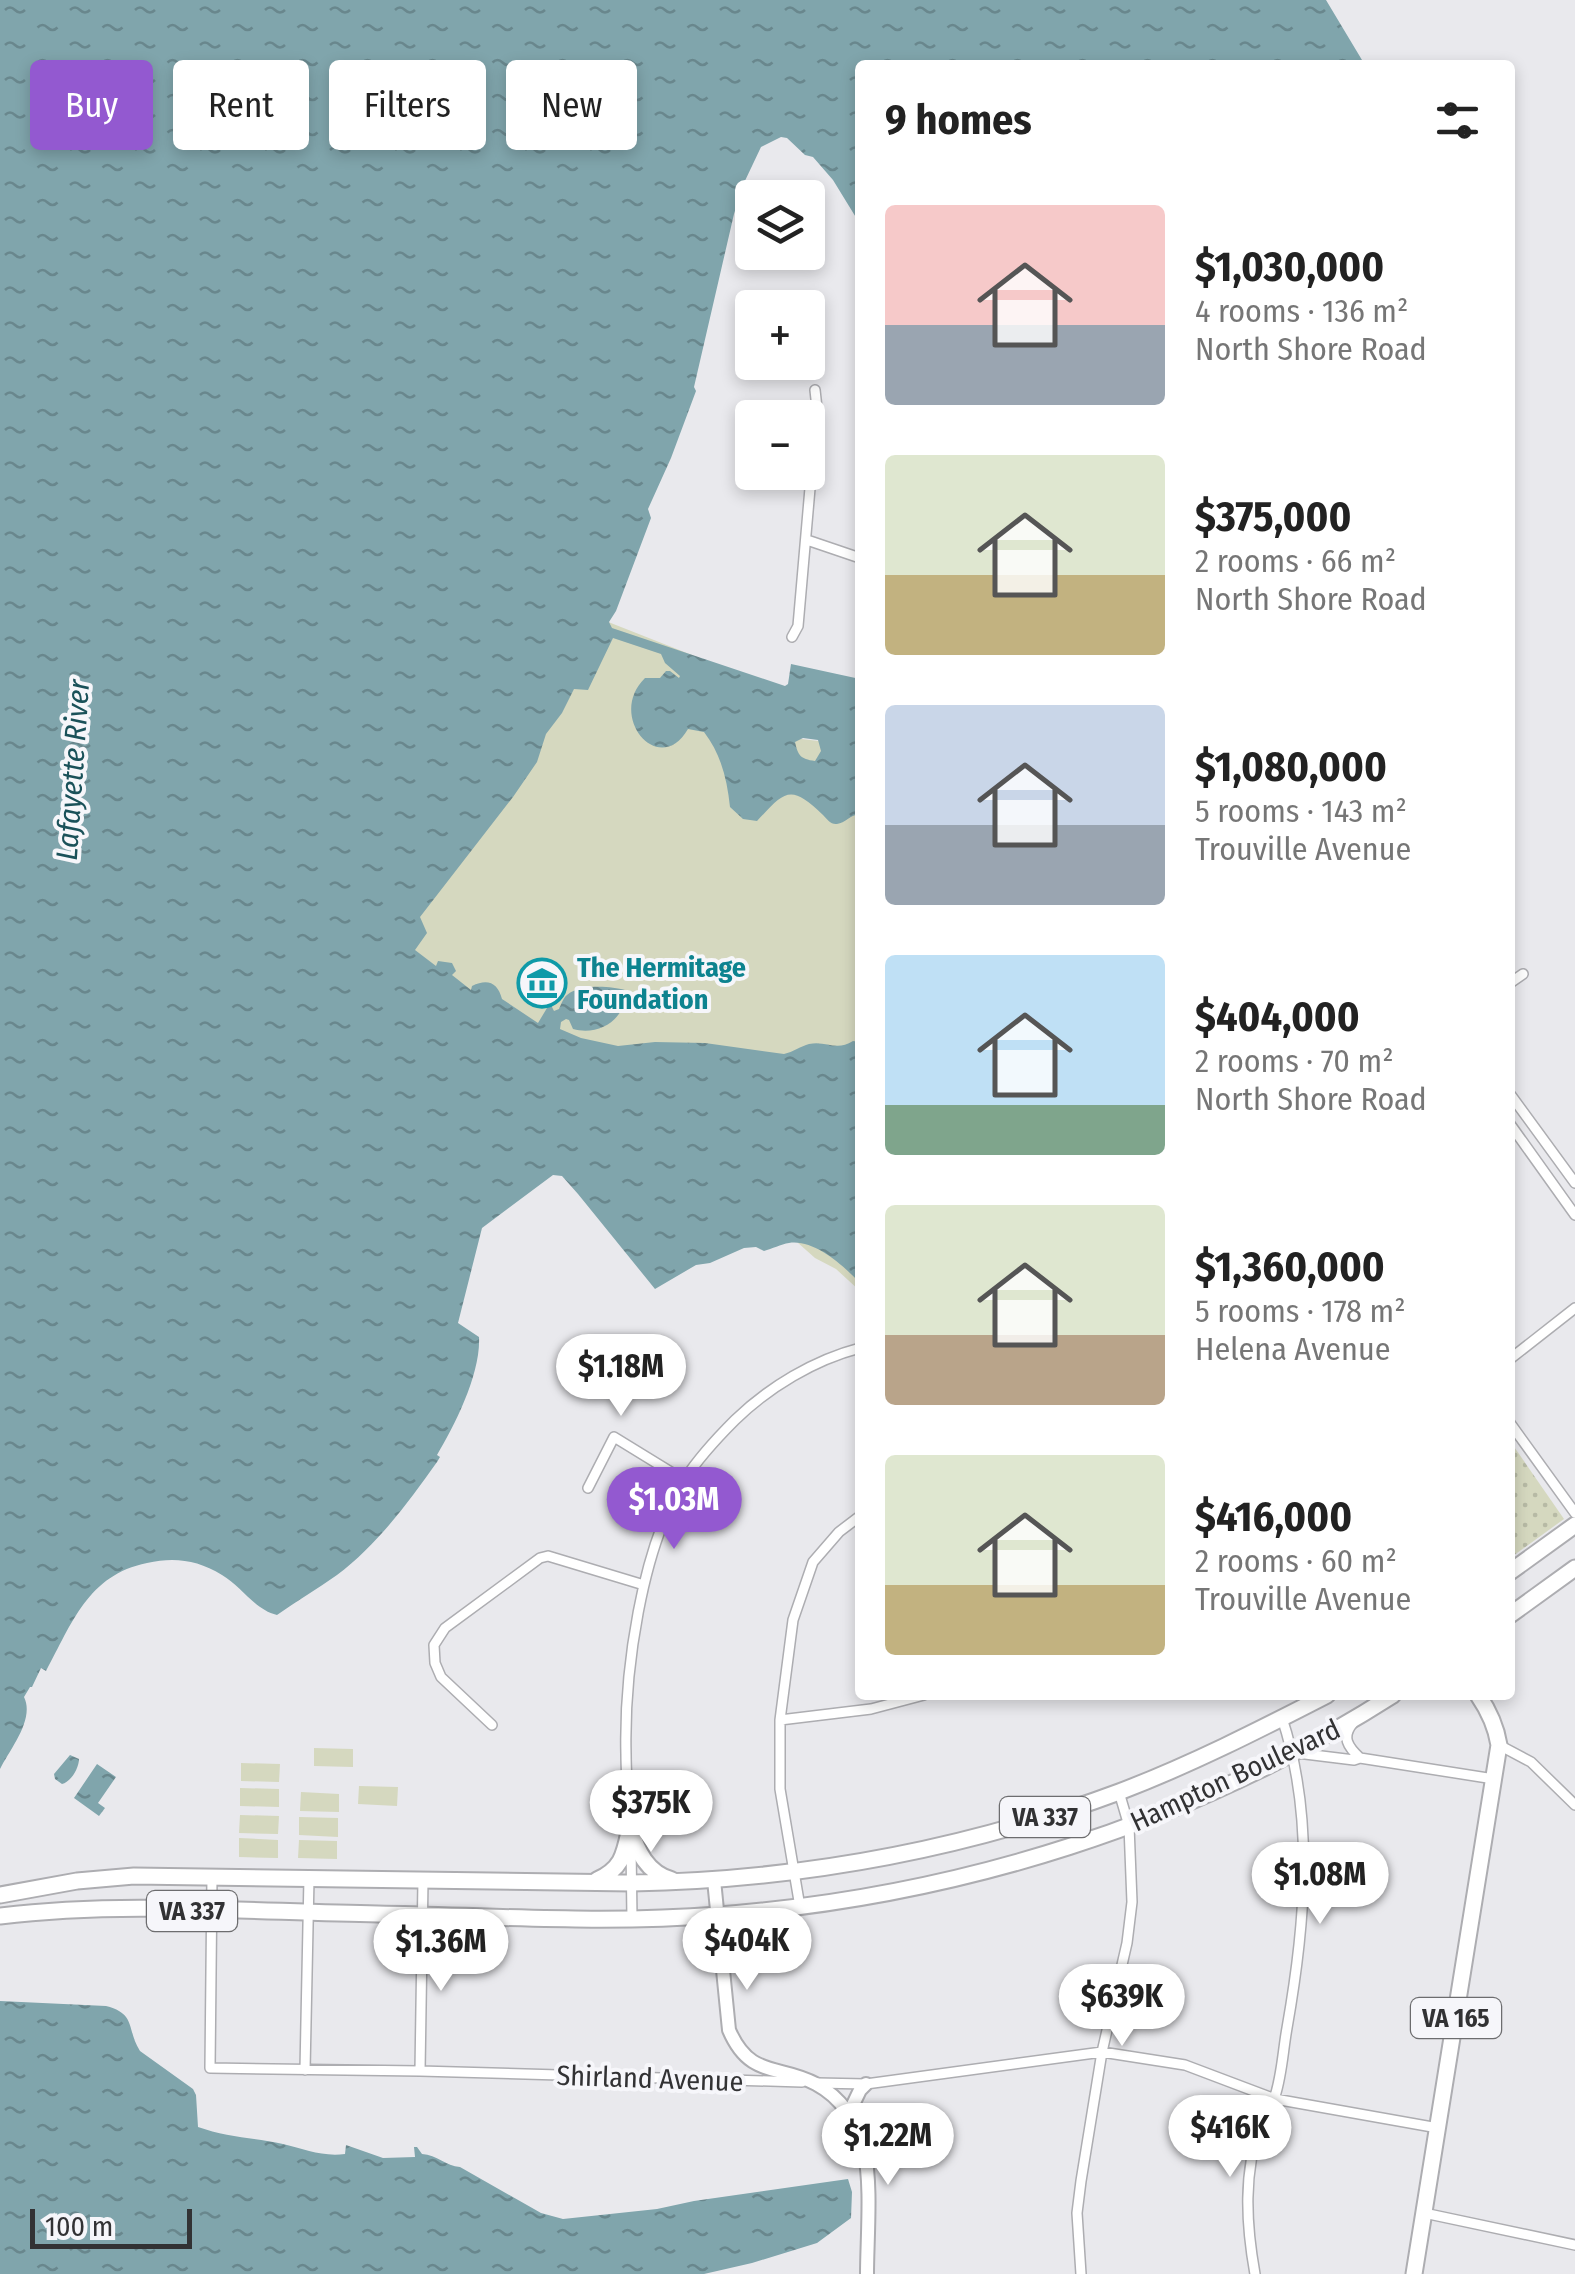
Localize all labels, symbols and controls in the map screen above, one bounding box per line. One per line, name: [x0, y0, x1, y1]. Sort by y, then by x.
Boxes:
chip: Buy: [30, 60, 153, 150]
chip: Rent: [173, 60, 309, 150]
chip: Filters: [329, 60, 486, 150]
chip: New: [506, 60, 637, 150]
icon: filters: [1430, 93, 1485, 148]
text: 9 homes: [885, 95, 1032, 145]
map controls: [735, 180, 825, 490]
button: layers: [735, 180, 825, 270]
text: $1,030,000: [1195, 242, 1384, 292]
icon: home: [965, 245, 1085, 365]
button: +: [735, 290, 825, 380]
text: 4 rooms · 136 m²: [1195, 292, 1408, 330]
text: North Shore Road: [1195, 330, 1427, 368]
button: −: [735, 400, 825, 490]
text: $375,000: [1195, 492, 1351, 542]
icon: home: [965, 495, 1085, 615]
text: 2 rooms · 66 m²: [1195, 542, 1396, 580]
text: North Shore Road: [1195, 580, 1427, 618]
water label: Lafayette River: [49, 677, 97, 862]
text: $1,080,000: [1195, 742, 1387, 792]
icon: home: [965, 745, 1085, 865]
text: 5 rooms · 143 m²: [1195, 792, 1407, 830]
text: Trouville Avenue: [1195, 830, 1411, 868]
place label: The Hermitage Foundation: [577, 951, 746, 1016]
museum icon: The Hermitage Foundation: [516, 957, 568, 1009]
text: $404,000: [1195, 992, 1360, 1042]
icon: home: [965, 995, 1085, 1115]
text: 2 rooms · 70 m²: [1195, 1042, 1394, 1080]
text: North Shore Road: [1195, 1080, 1427, 1118]
text: $1,360,000: [1195, 1242, 1385, 1292]
icon: home: [965, 1245, 1085, 1365]
text: 5 rooms · 178 m²: [1195, 1292, 1406, 1330]
text: Helena Avenue: [1195, 1330, 1391, 1368]
pin: $1.18M: [540, 1334, 702, 1419]
text: $1.18M: [578, 1347, 664, 1385]
pin: $1.03M: [593, 1467, 755, 1552]
text: $1.03M: [629, 1480, 719, 1518]
text: $416,000: [1195, 1492, 1352, 1542]
icon: home: [965, 1495, 1085, 1615]
text: 2 rooms · 60 m²: [1195, 1542, 1397, 1580]
text: Trouville Avenue: [1195, 1580, 1411, 1618]
street label: Hampton Boulevard: [1125, 1712, 1345, 1838]
pin: $375K: [581, 1770, 721, 1855]
text: $375K: [612, 1783, 690, 1821]
road number: VA 337: [1000, 1797, 1090, 1837]
pin: $1.08M: [1239, 1842, 1401, 1927]
text: $1.08M: [1274, 1855, 1366, 1893]
road number: VA 337: [147, 1891, 237, 1931]
pin: $404K: [677, 1908, 817, 1993]
pin: $1.36M: [360, 1909, 522, 1994]
text: $404K: [705, 1921, 789, 1959]
text: $1.36M: [395, 1922, 487, 1960]
pin: $639K: [1052, 1964, 1192, 2049]
text: $639K: [1081, 1977, 1163, 2015]
road number: VA 165: [1411, 1998, 1501, 2038]
street label: Shirland Avenue: [556, 2059, 744, 2098]
pin: $416K: [1160, 2095, 1300, 2180]
pin: $1.22M: [807, 2103, 969, 2188]
text: $416K: [1190, 2108, 1270, 2146]
text: $1.22M: [844, 2116, 932, 2154]
scale bar: [30, 2204, 192, 2248]
text: 100 m: [45, 2210, 113, 2243]

